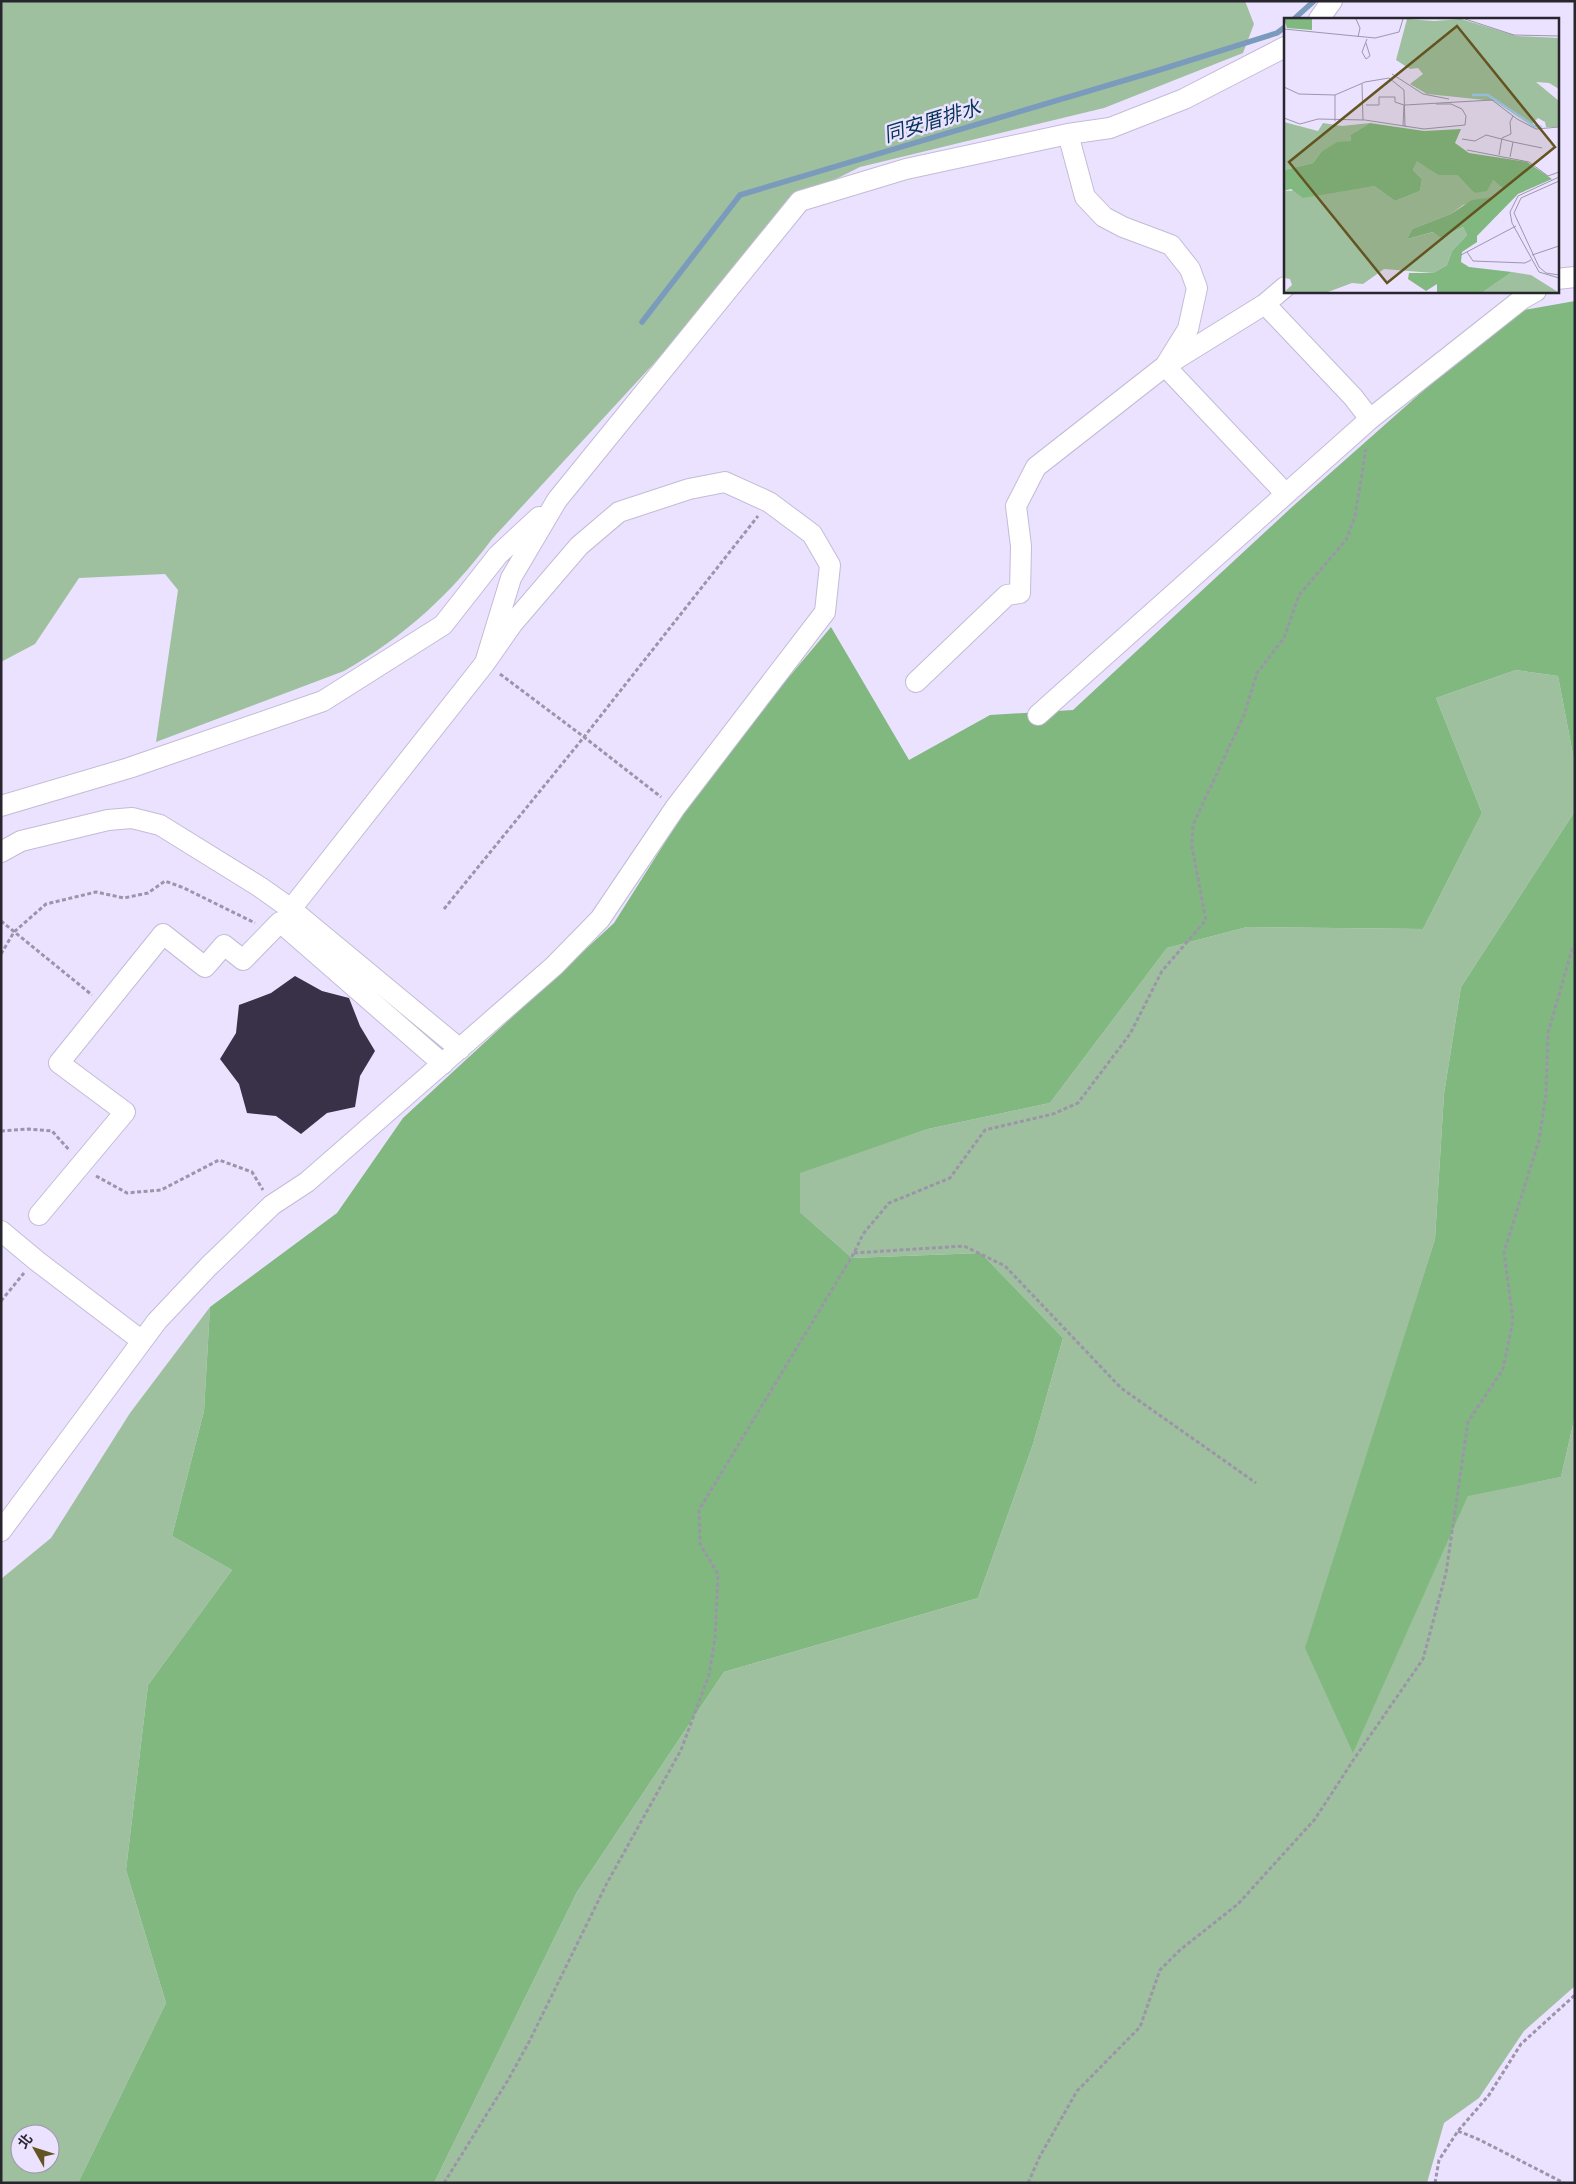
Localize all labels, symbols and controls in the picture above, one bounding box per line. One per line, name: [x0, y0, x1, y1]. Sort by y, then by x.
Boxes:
inset map: [1284, 18, 1558, 292]
water label: 同安厝排水: [881, 97, 984, 146]
north arrow: [10, 2124, 60, 2174]
text: 北: [15, 2131, 36, 2151]

